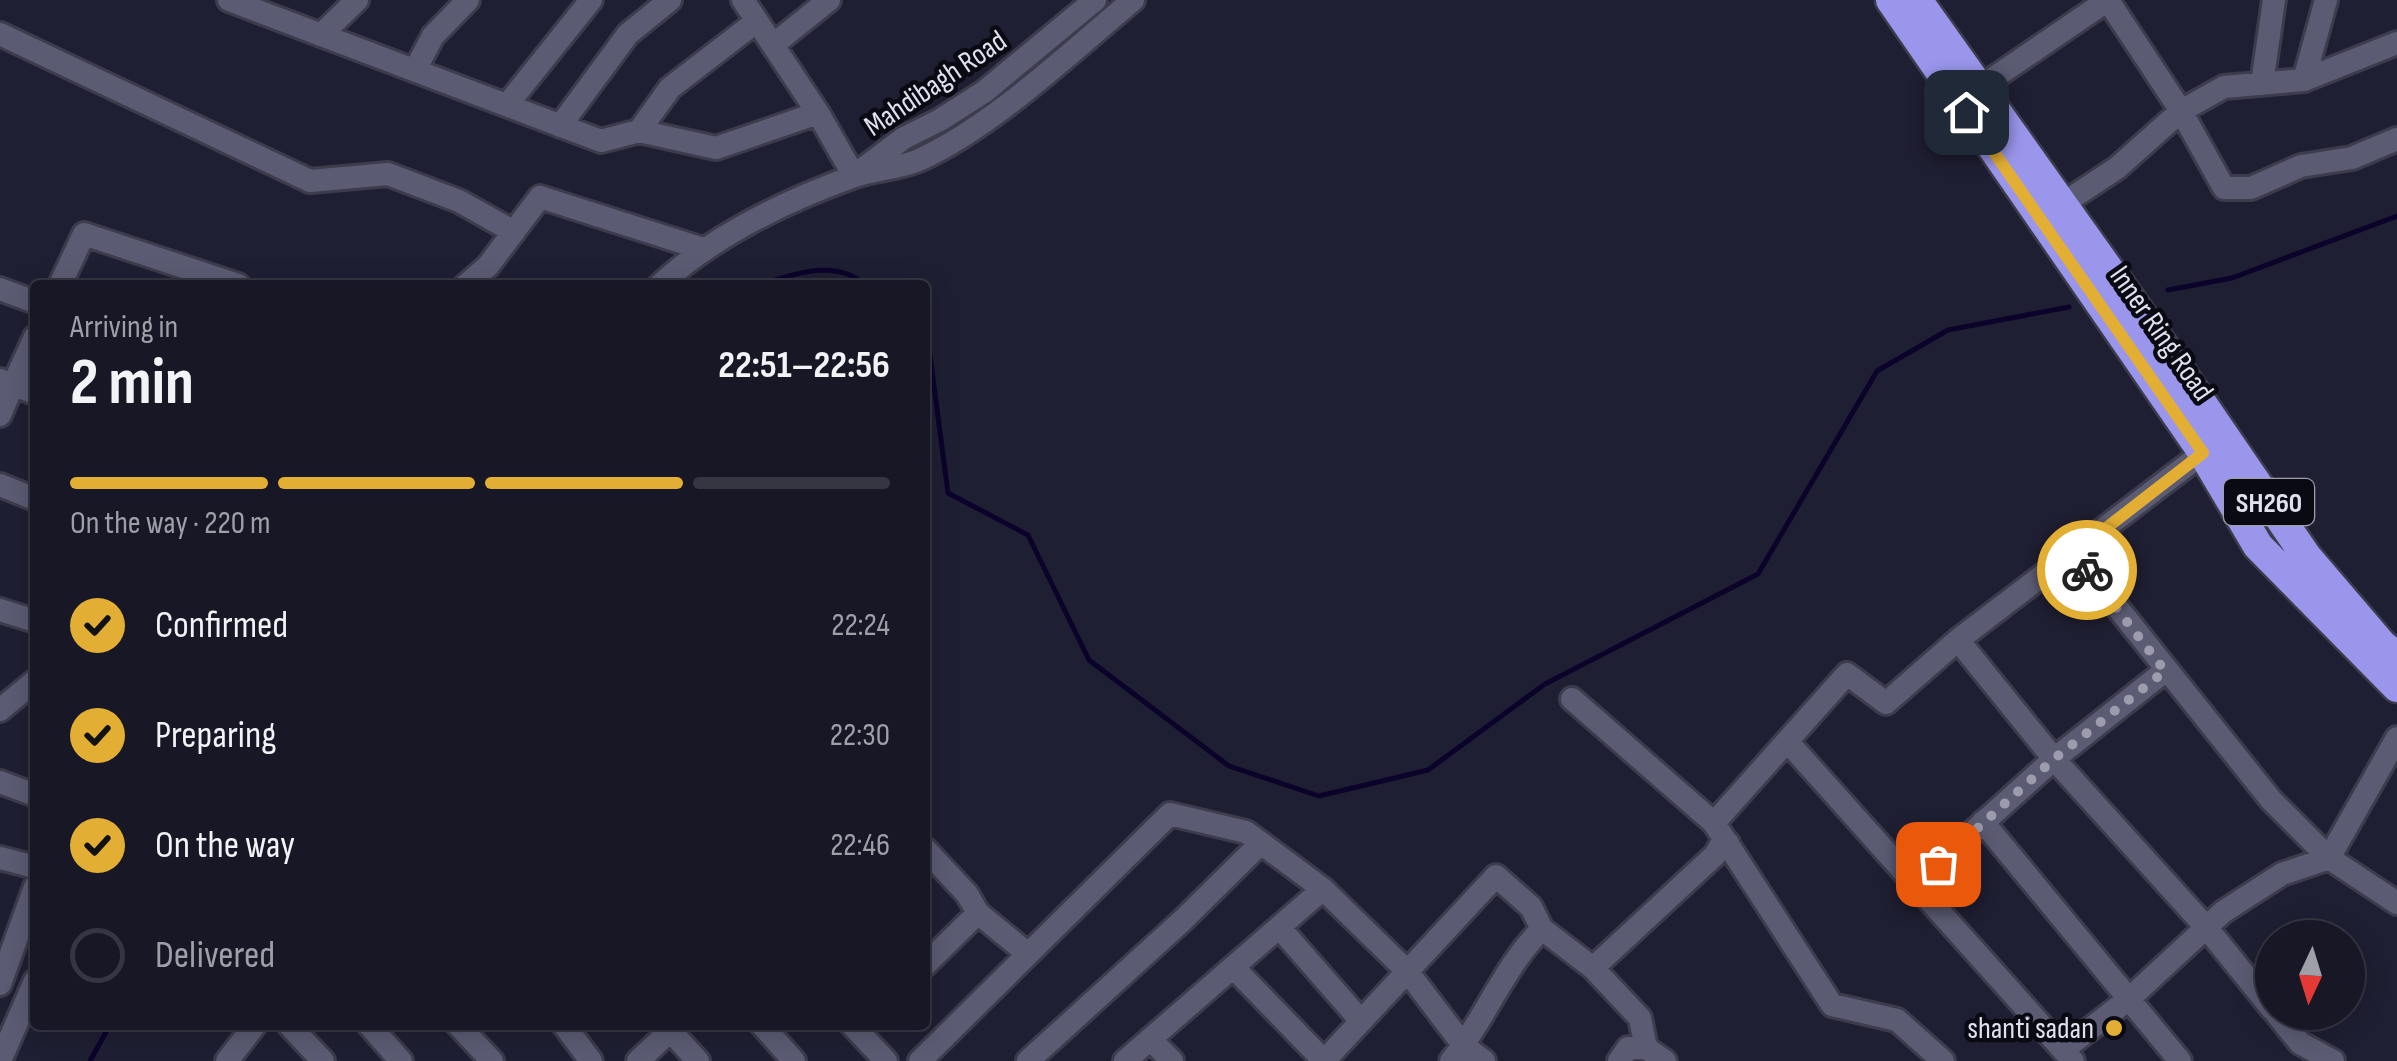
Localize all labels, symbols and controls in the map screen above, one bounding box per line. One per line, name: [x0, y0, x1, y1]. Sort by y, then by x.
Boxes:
street label: Mahdibagh Road: [858, 23, 1014, 145]
pin: [1924, 70, 2009, 155]
icon: home: [1939, 85, 1994, 140]
street label: Inner Ring Road: [2102, 259, 2221, 408]
text: Arriving in: [70, 308, 178, 347]
text: 22:51–22:56: [718, 343, 890, 388]
text: 2 min: [70, 345, 194, 423]
road number: SH260: [2224, 479, 2314, 525]
text: On the way · 220 m: [70, 504, 271, 543]
courier: [2037, 520, 2137, 620]
icon: bike: [2060, 543, 2115, 598]
icon: check: [70, 598, 125, 653]
text: Confirmed: [155, 603, 288, 648]
text: 22:24: [831, 606, 890, 645]
icon: check: [70, 708, 125, 763]
text: Preparing: [155, 713, 276, 758]
text: 22:30: [830, 716, 890, 755]
icon: check: [70, 818, 125, 873]
pin: [1896, 822, 1981, 907]
text: On the way: [155, 823, 295, 868]
text: 22:46: [830, 826, 890, 865]
icon: bag: [1911, 837, 1966, 892]
north arrow: [2255, 920, 2365, 1030]
map controls: [2255, 920, 2365, 1030]
text: Delivered: [155, 933, 275, 978]
place label: shanti sadan: [1967, 1011, 2094, 1047]
marker: shanti sadan: [2103, 1017, 2125, 1039]

